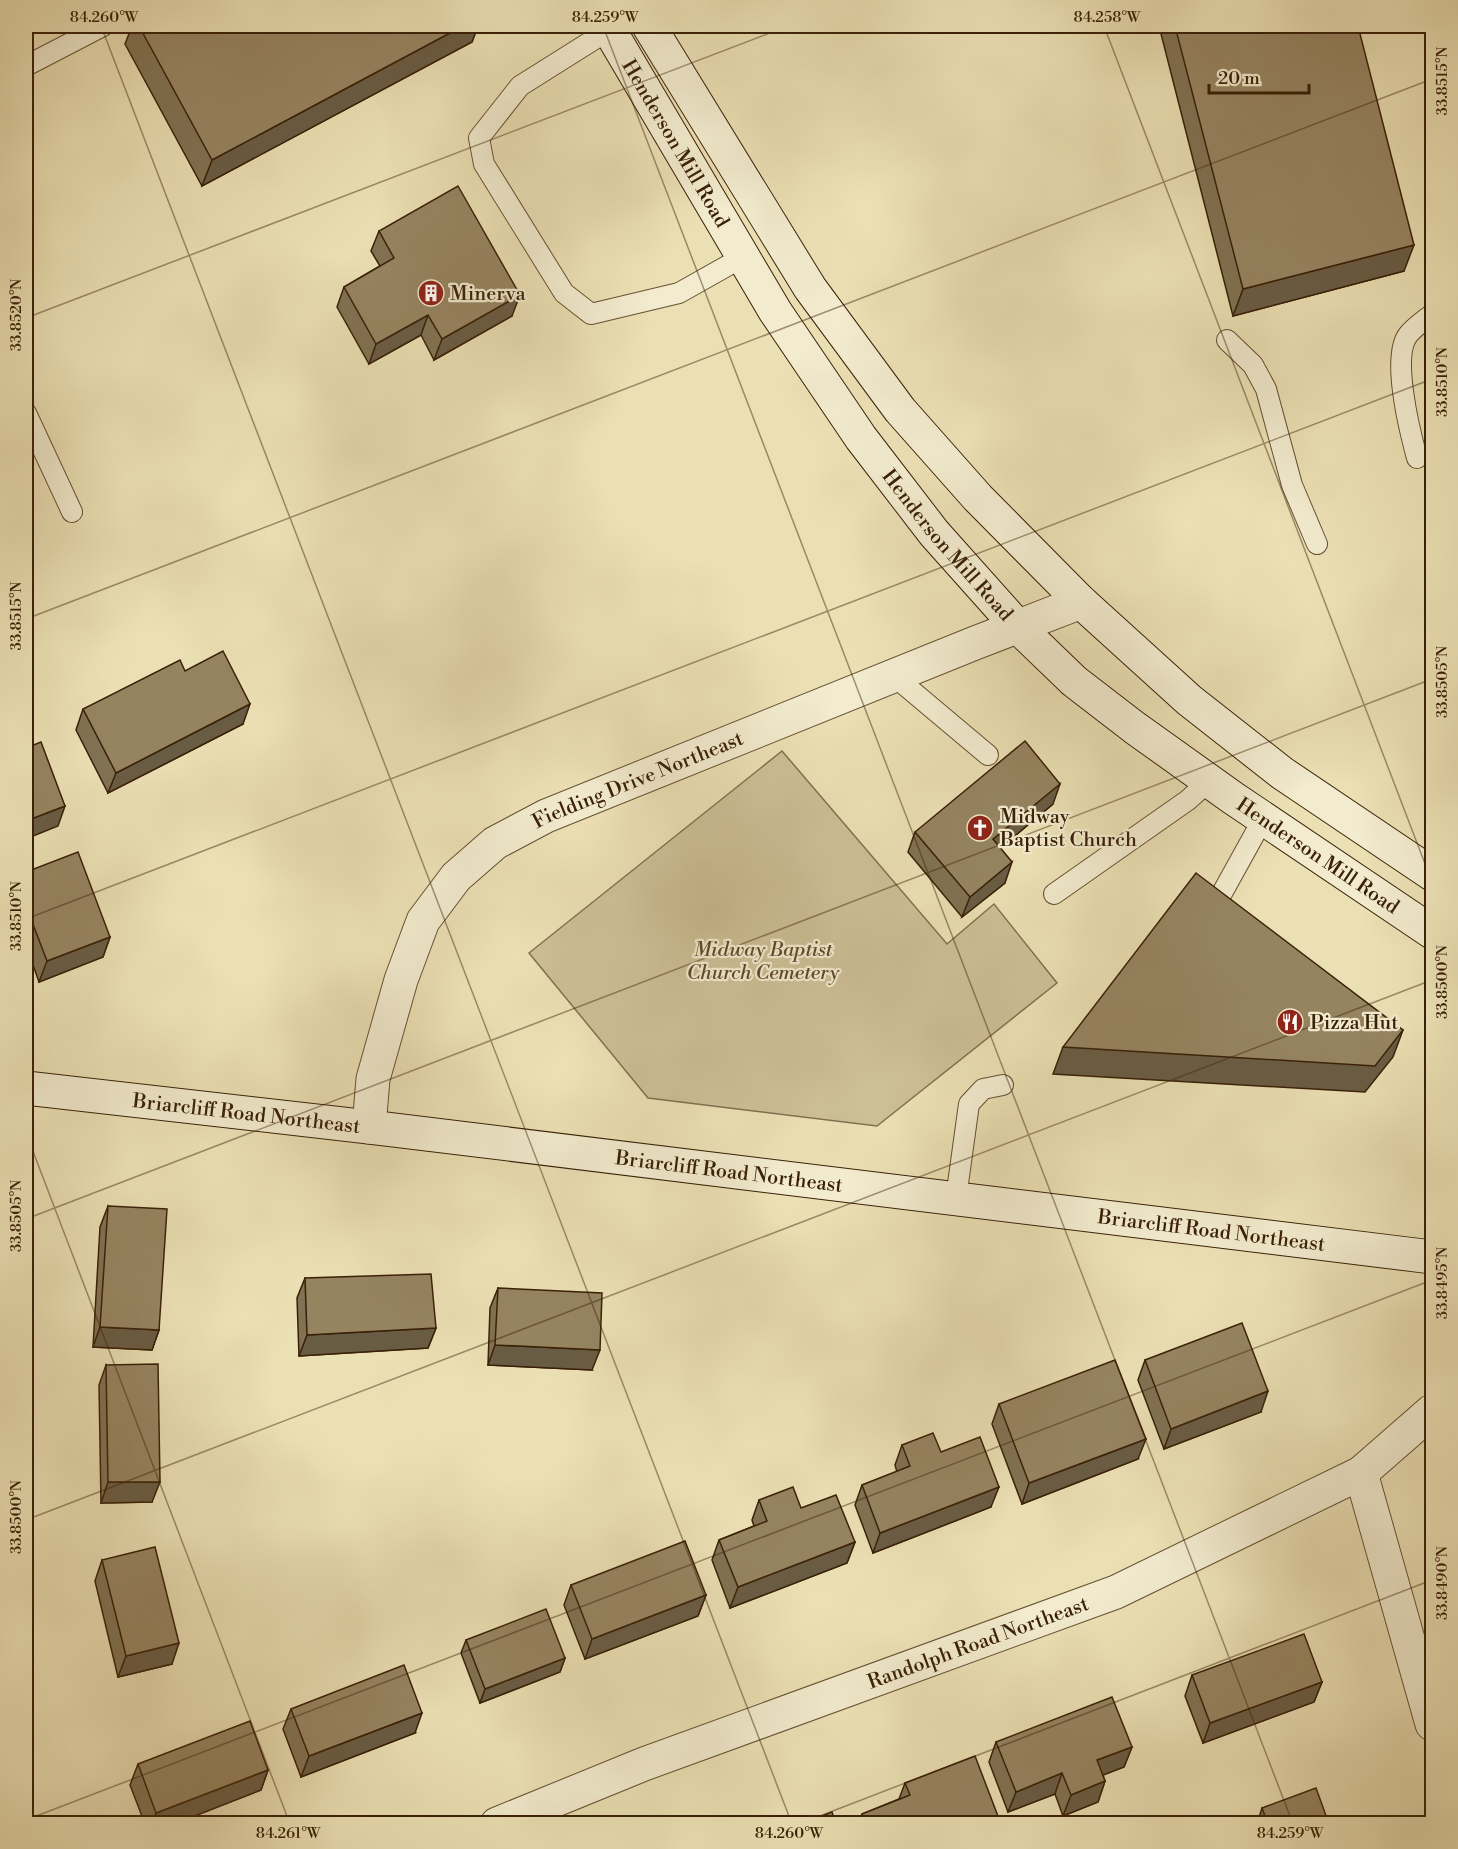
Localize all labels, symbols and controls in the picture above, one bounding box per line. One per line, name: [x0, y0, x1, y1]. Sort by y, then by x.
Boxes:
text: 84.260°W: [70, 8, 139, 27]
text: 84.259°W: [572, 8, 639, 27]
text: 84.258°W: [1074, 8, 1141, 27]
text: 33.8515°N: [1433, 47, 1452, 115]
street label: Henderson Mill Road: [616, 55, 734, 233]
scale bar: [1209, 57, 1310, 95]
text: 20 m: [1218, 67, 1260, 90]
building icon: Minerva: [416, 278, 446, 308]
text: 33.8520°N: [7, 279, 26, 351]
place label: Minerva: [450, 282, 527, 307]
text: 33.8510°N: [1433, 347, 1452, 417]
street label: Henderson Mill Road: [876, 465, 1018, 627]
text: 33.8515°N: [7, 582, 26, 650]
text: 33.8505°N: [1433, 646, 1452, 718]
street label: Fielding Drive Northeast: [528, 727, 747, 835]
street label: Henderson Mill Road: [1231, 793, 1404, 921]
place label: Midway Baptist Church: [999, 805, 1137, 853]
church icon: Midway Baptist Church: [965, 813, 995, 843]
text: 33.8510°N: [7, 881, 26, 951]
park label: Midway Baptist Church Cemetery: [687, 938, 840, 986]
text: 33.8500°N: [1433, 945, 1452, 1019]
restaurant icon: Pizza Hut: [1275, 1007, 1305, 1037]
place label: Pizza Hut: [1310, 1011, 1398, 1036]
street label: Briarcliff Road Northeast: [130, 1089, 362, 1140]
street label: Briarcliff Road Northeast: [613, 1146, 844, 1199]
text: 33.8505°N: [7, 1180, 26, 1252]
street label: Briarcliff Road Northeast: [1095, 1205, 1326, 1258]
text: 33.8495°N: [1433, 1247, 1452, 1319]
text: 33.8500°N: [7, 1480, 26, 1554]
text: 33.8490°N: [1433, 1546, 1452, 1620]
street label: Randolph Road Northeast: [864, 1592, 1092, 1696]
text: 84.261°W: [256, 1824, 321, 1843]
text: 84.260°W: [755, 1824, 824, 1843]
text: 84.259°W: [1257, 1824, 1324, 1843]

